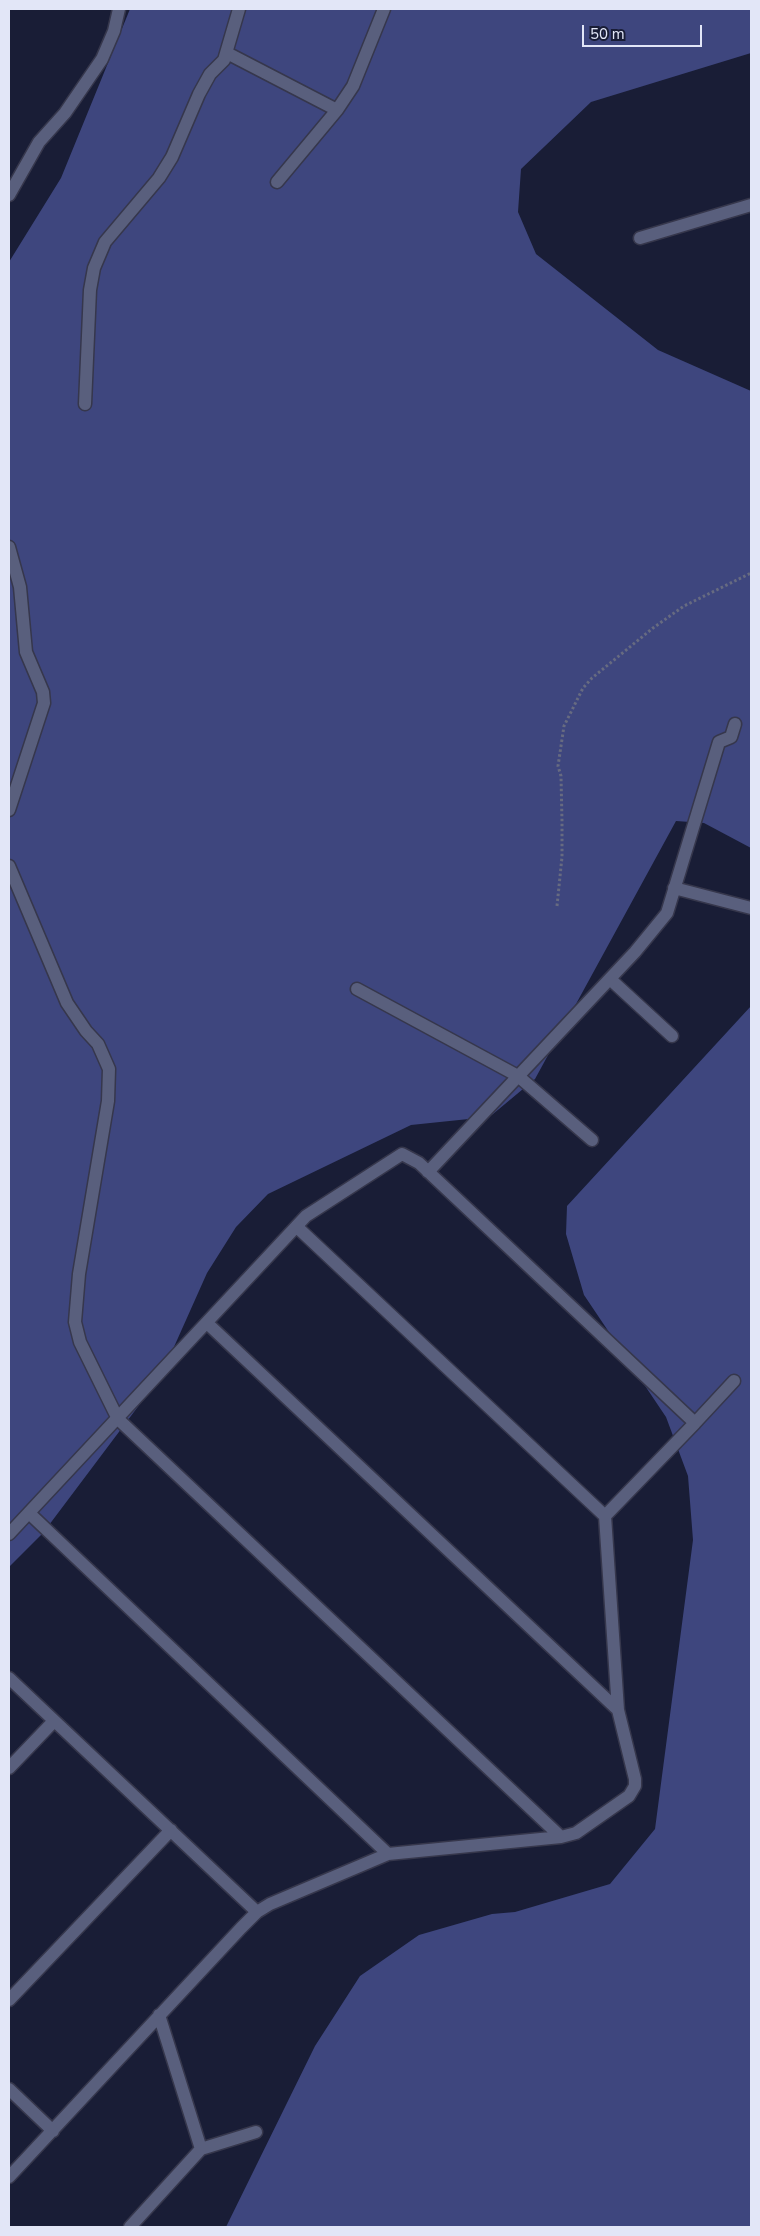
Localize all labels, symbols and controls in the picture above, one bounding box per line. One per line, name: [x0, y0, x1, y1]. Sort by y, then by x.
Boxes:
scale bar: [585, 15, 705, 47]
text: 50 m: [590, 24, 625, 44]

